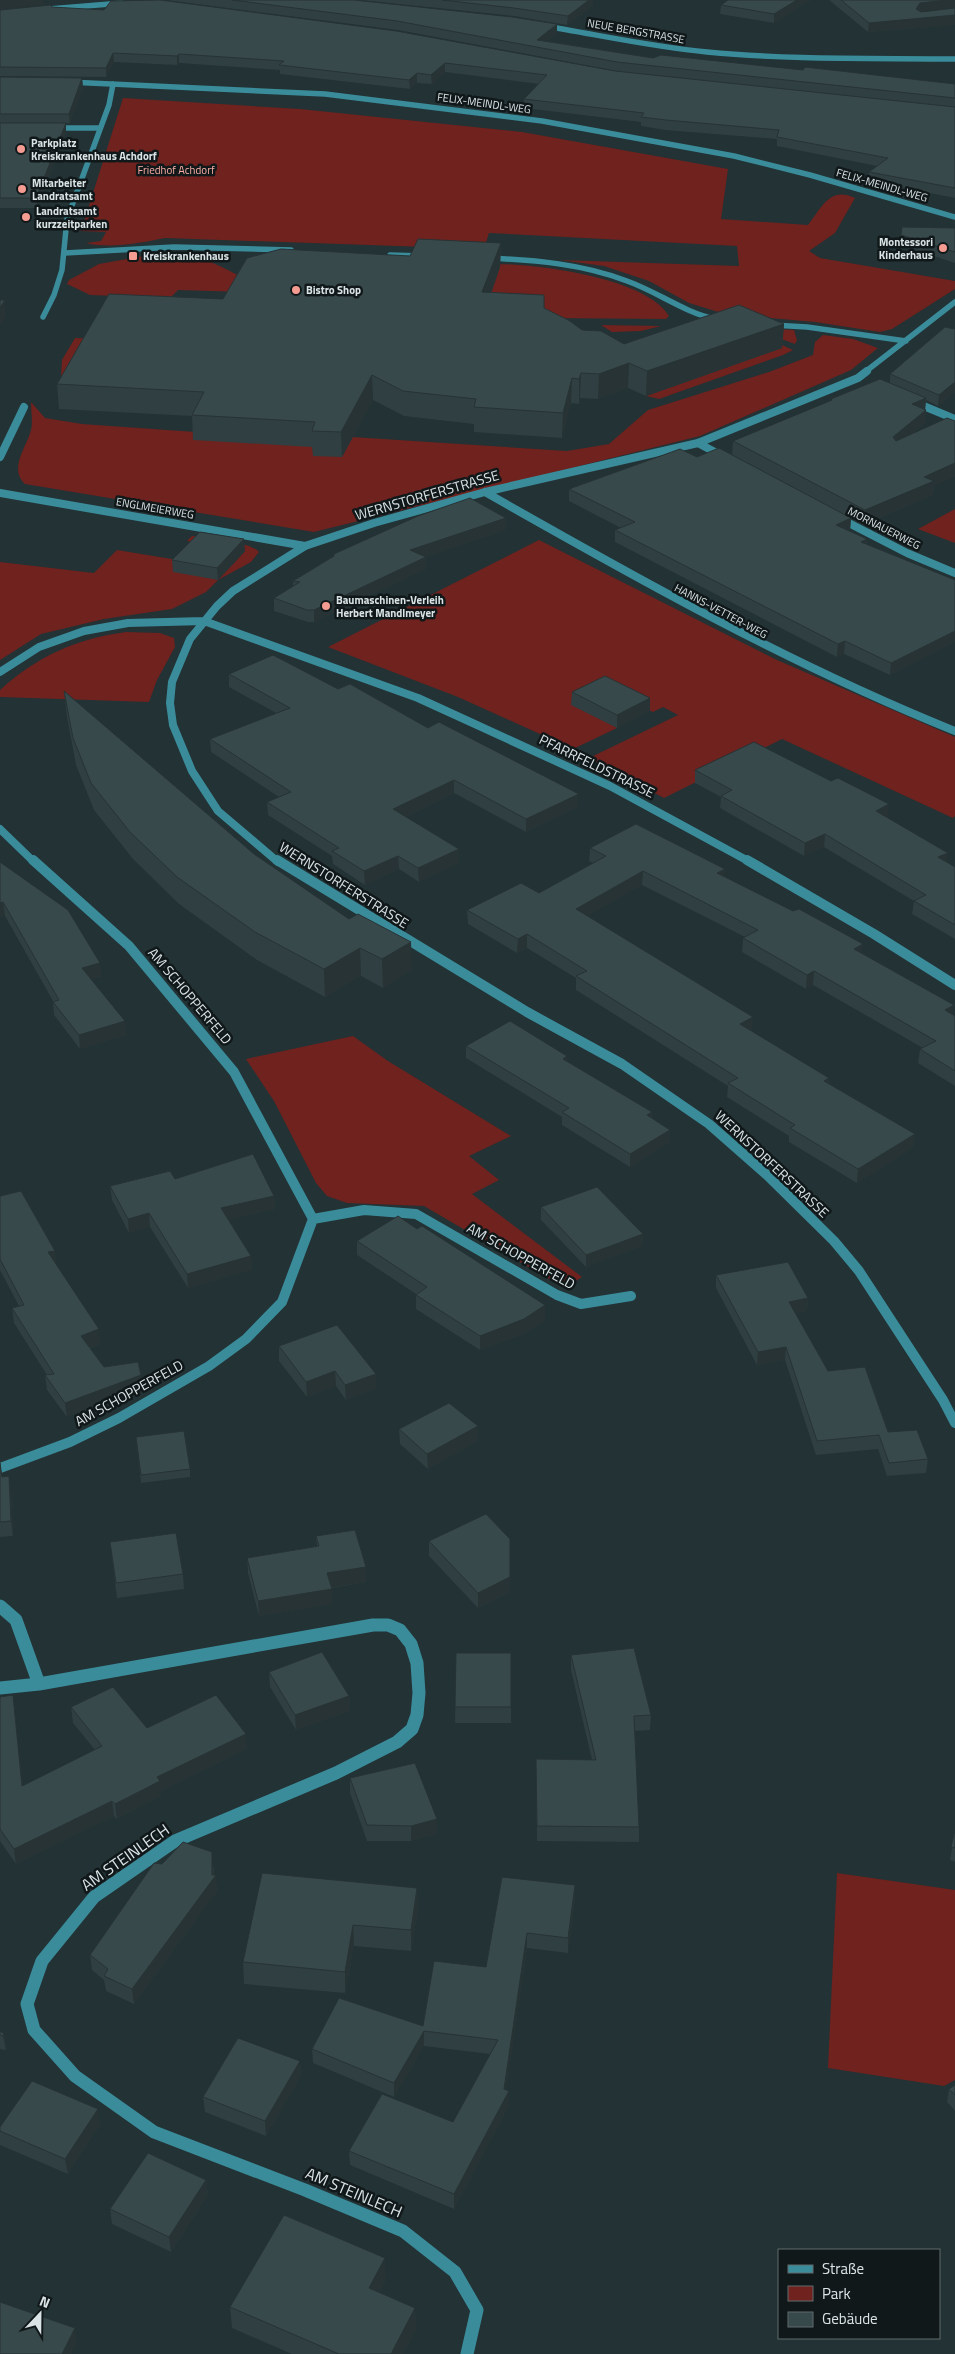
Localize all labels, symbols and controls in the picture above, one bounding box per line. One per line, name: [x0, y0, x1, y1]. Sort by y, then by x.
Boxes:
street label: NEUE BERGSTRASSE: [586, 15, 686, 47]
street label: FELIX-MEINDL-WEG: [436, 88, 532, 118]
place label: Parkplatz Kreiskrankenhaus Achdorf: [31, 135, 157, 164]
marker: Parkplatz Kreiskrankenhaus Achdorf: [15, 143, 27, 155]
park label: Friedhof Achdorf: [137, 162, 215, 178]
street label: FELIX-MEINDL-WEG: [834, 164, 930, 206]
place label: Mitarbeiter Landratsamt: [32, 175, 93, 204]
marker: Mitarbeiter Landratsamt: [16, 183, 28, 195]
place label: Landratsamt kurzzeitparken: [36, 203, 107, 232]
marker: Landratsamt kurzzeitparken: [20, 211, 32, 223]
place label: Montessori Kinderhaus: [879, 234, 933, 263]
marker: Montessori Kinderhaus: [937, 242, 949, 254]
place label: Kreiskrankenhaus: [143, 248, 229, 264]
marker: Kreiskrankenhaus: [127, 250, 139, 262]
place label: Bistro Shop: [306, 282, 361, 298]
marker: Bistro Shop: [290, 284, 302, 296]
street label: WERNSTORFERSTRASSE: [352, 464, 502, 525]
street label: ENGLMEIERWEG: [115, 493, 195, 523]
street label: MORNAUERWEG: [845, 503, 923, 553]
street label: HANNS-VETTER-WEG: [672, 580, 771, 642]
place label: Baumaschinen-Verleih Herbert Mandlmeyer: [336, 592, 444, 621]
marker: Baumaschinen-Verleih Herbert Mandlmeyer: [320, 600, 332, 612]
street label: PFARRFELDSTRASSE: [536, 728, 659, 803]
street label: WERNSTORFERSTRASSE: [275, 836, 413, 933]
street label: AM SCHOPPERFELD: [143, 943, 237, 1049]
street label: WERNSTORFERSTRASSE: [711, 1105, 834, 1222]
street label: AM SCHOPPERFELD: [463, 1217, 579, 1294]
street label: AM SCHOPPERFELD: [71, 1354, 187, 1431]
street label: AM STEINLECH: [76, 1818, 174, 1896]
street label: AM STEINLECH: [302, 2161, 406, 2223]
legend: [778, 2249, 940, 2339]
text: Straße: [822, 2257, 864, 2280]
text: Park: [822, 2282, 851, 2305]
north arrow: [15, 2289, 65, 2339]
text: N: [37, 2290, 53, 2313]
text: Gebäude: [822, 2307, 878, 2330]

